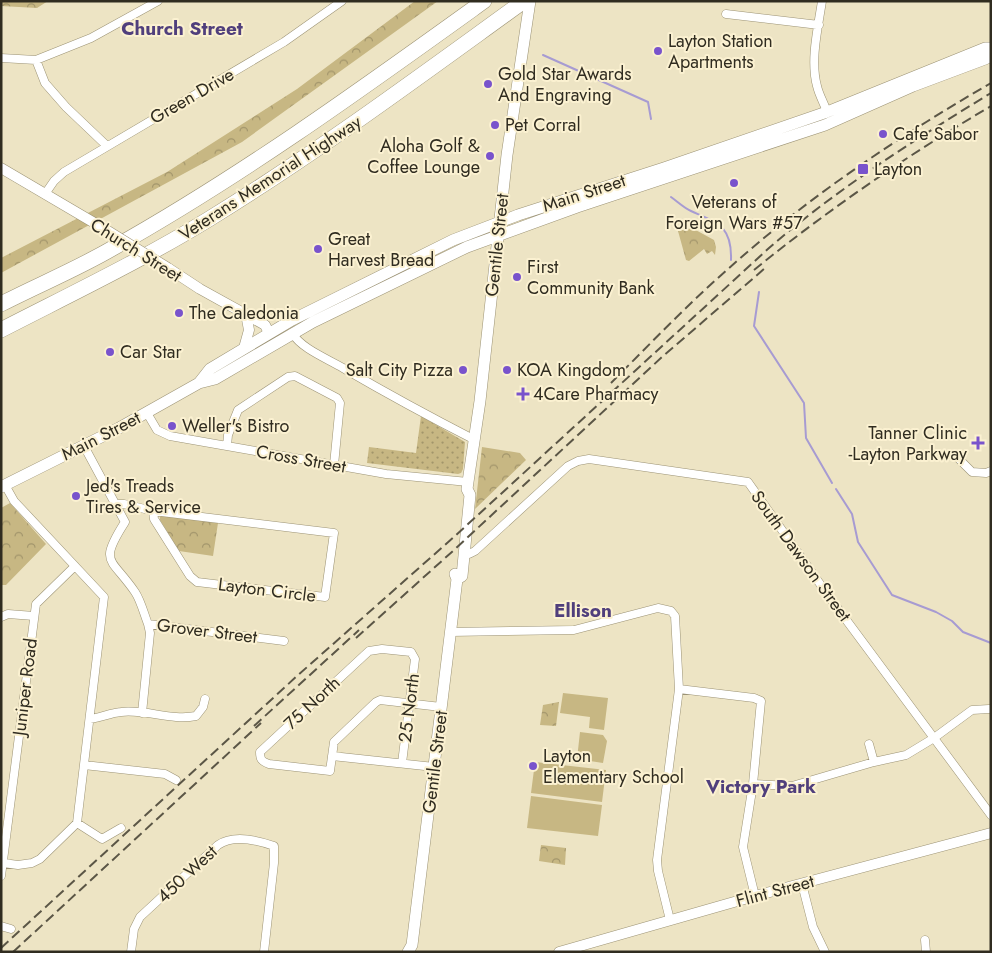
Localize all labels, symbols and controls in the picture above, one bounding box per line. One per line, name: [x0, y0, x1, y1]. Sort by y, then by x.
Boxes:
district label: Church Street: [121, 15, 243, 42]
place label: Layton Station Apartments: [668, 28, 773, 75]
marker: Layton Station Apartments: [652, 45, 664, 57]
street label: Green Drive: [145, 61, 239, 131]
place label: Gold Star Awards And Engraving: [498, 61, 632, 108]
marker: Gold Star Awards And Engraving: [482, 78, 494, 90]
street label: Veterans Memorial Highway: [174, 109, 366, 247]
place label: Pet Corral: [505, 112, 581, 138]
marker: Pet Corral: [489, 119, 501, 131]
place label: Cafe Sabor: [893, 121, 979, 147]
marker: Cafe Sabor: [877, 128, 889, 140]
place label: Aloha Golf & Coffee Lounge: [367, 133, 480, 180]
marker: Aloha Golf & Coffee Lounge: [484, 150, 496, 162]
place label: Layton: [874, 156, 922, 182]
marker: Layton: [856, 162, 870, 176]
street label: Main Street: [539, 167, 629, 219]
marker: Veterans of Foreign Wars #57: [728, 177, 740, 189]
place label: Veterans of Foreign Wars #57: [665, 189, 803, 236]
street label: Gentile Street: [479, 192, 515, 298]
street label: Church Street: [85, 212, 187, 289]
place label: Great Harvest Bread: [328, 226, 434, 273]
marker: Great Harvest Bread: [312, 243, 324, 255]
place label: First Community Bank: [527, 254, 655, 301]
marker: First Community Bank: [511, 271, 523, 283]
place label: The Caledonia: [189, 300, 299, 326]
marker: The Caledonia: [173, 307, 185, 319]
place label: Car Star: [120, 339, 182, 365]
marker: Car Star: [104, 346, 116, 358]
place label: Salt City Pizza: [346, 357, 453, 383]
place label: KOA Kingdom: [517, 357, 626, 383]
marker: Salt City Pizza: [457, 364, 469, 376]
marker: KOA Kingdom: [501, 364, 513, 376]
place label: 4Care Pharmacy: [533, 381, 659, 407]
marker: 4Care Pharmacy: [517, 388, 529, 400]
street label: Main Street: [57, 405, 146, 467]
place label: Weller's Bistro: [182, 413, 290, 439]
marker: Weller's Bistro: [166, 420, 178, 432]
place label: Tanner Clinic -Layton Parkway: [849, 420, 967, 467]
marker: Tanner Clinic -Layton Parkway: [971, 436, 985, 450]
street label: Cross Street: [254, 438, 349, 480]
place label: Jed's Treads Tires & Service: [84, 473, 201, 520]
street label: South Dawson Street: [745, 485, 858, 627]
marker: Jed's Treads Tires & Service: [70, 490, 82, 502]
street label: Layton Circle: [217, 571, 317, 609]
district label: Ellison: [554, 597, 612, 624]
street label: Grover Street: [155, 612, 259, 650]
street label: Juniper Road: [6, 637, 44, 739]
street label: 75 North: [278, 670, 346, 736]
street label: 25 North: [392, 672, 426, 744]
street label: Gentile Street: [416, 708, 454, 815]
place label: Layton Elementary School: [543, 743, 684, 790]
marker: Layton Elementary School: [527, 760, 539, 772]
district label: Victory Park: [705, 773, 816, 800]
street label: 450 West: [151, 839, 223, 909]
street label: Flint Street: [733, 868, 818, 914]

